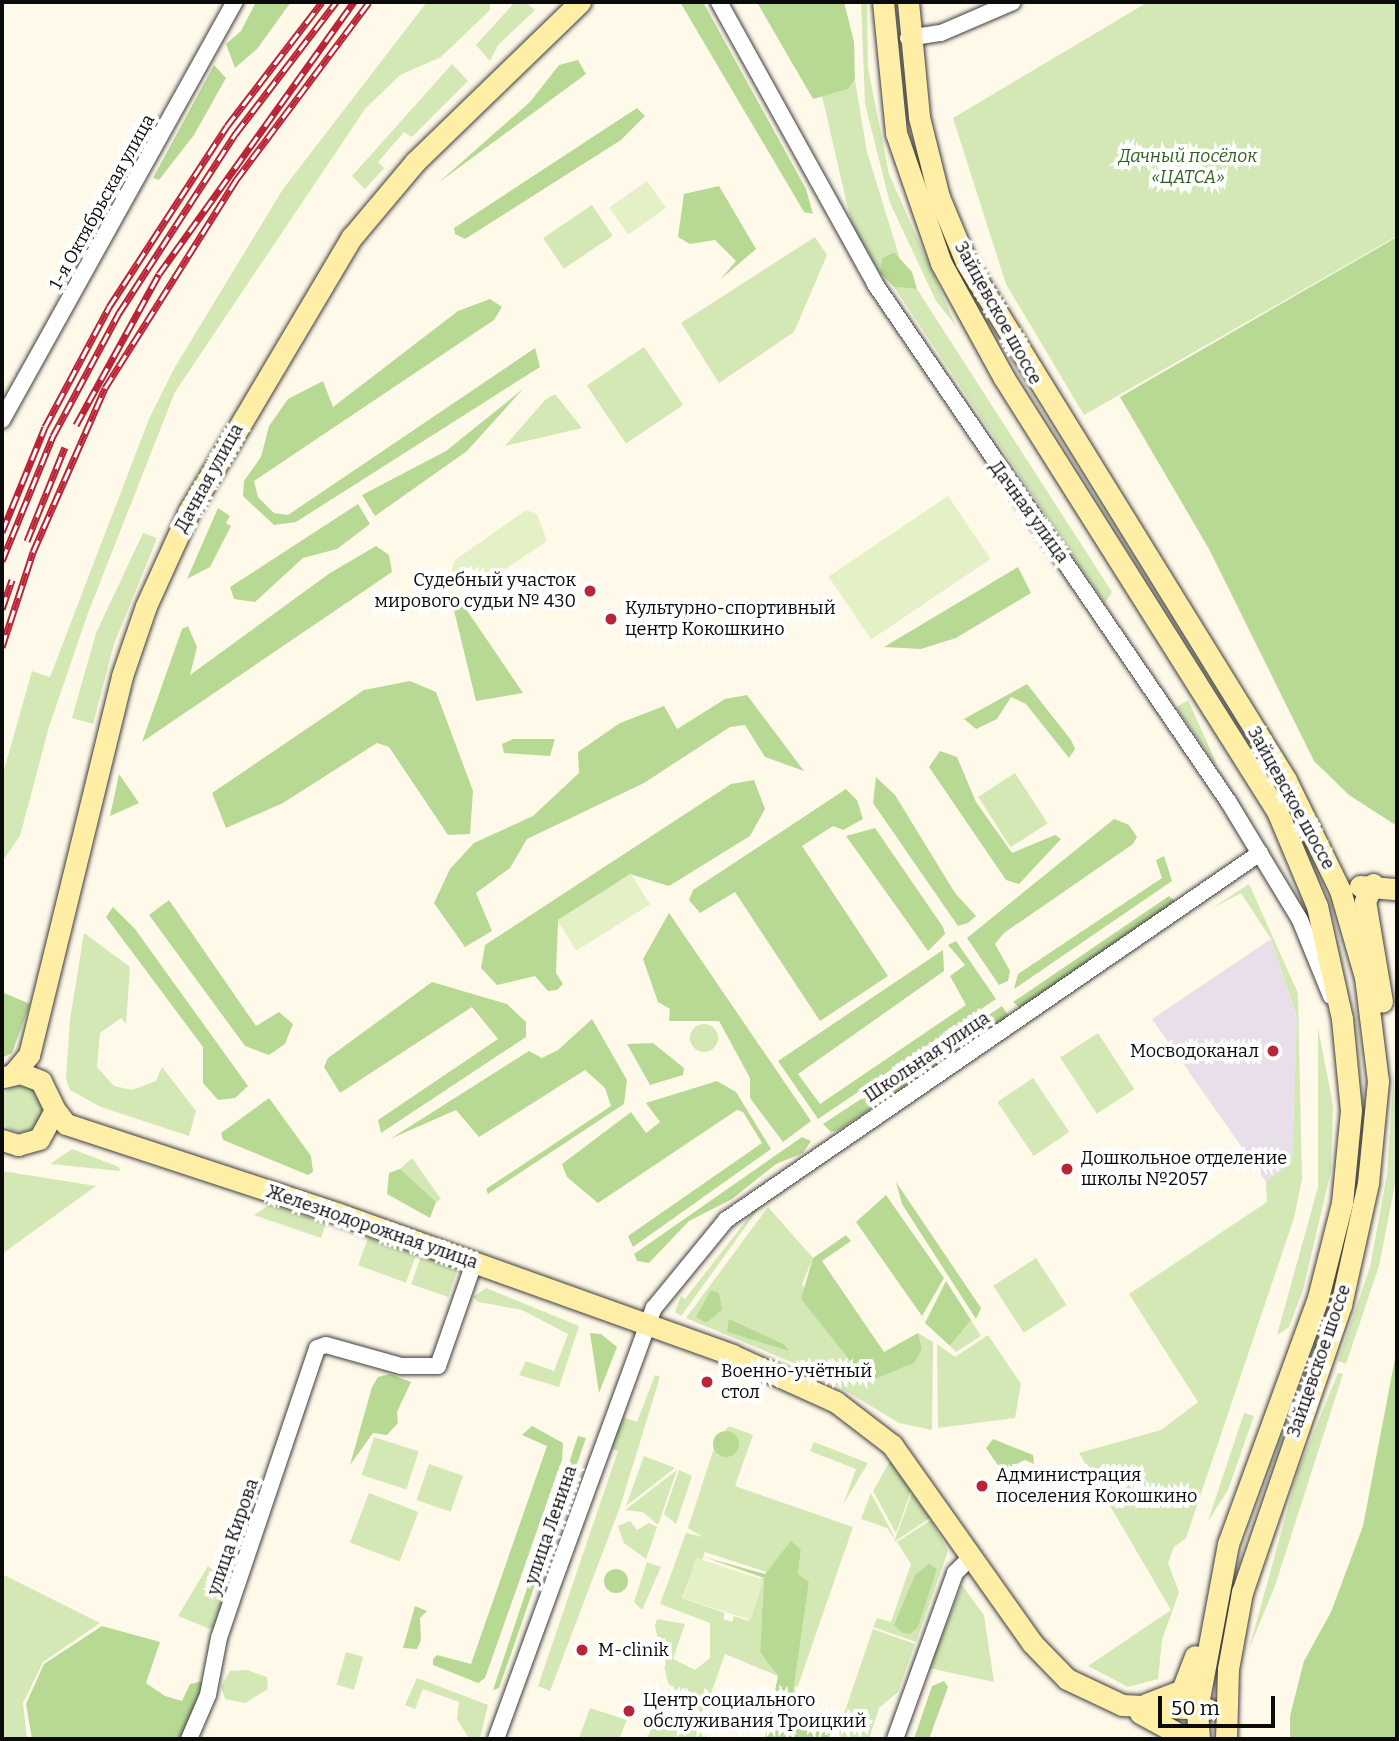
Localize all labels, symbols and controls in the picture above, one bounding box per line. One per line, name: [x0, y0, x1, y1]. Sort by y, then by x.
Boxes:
street label: 1-я Октябрьская улица: [45, 111, 159, 293]
park label: Дачный посёлок «ЦАТСА»: [1119, 146, 1257, 188]
street label: Зайцевское шоссе: [950, 238, 1046, 388]
street label: Дачная улица: [170, 420, 248, 536]
street label: Дачная улица: [985, 457, 1073, 567]
place label: Судебный участок мирового судьи № 430: [375, 570, 576, 612]
marker: Судебный участок мирового судьи № 430: [582, 583, 598, 599]
place label: Культурно-спортивный центр Кокошкино: [625, 598, 836, 640]
marker: Культурно-спортивный центр Кокошкино: [603, 611, 619, 627]
street label: Зайцевское шоссе: [1243, 723, 1339, 873]
street label: Школьная улица: [860, 1007, 994, 1107]
place label: Мосводоканал: [1130, 1040, 1259, 1062]
marker: Мосводоканал: [1265, 1043, 1281, 1059]
place label: Дошкольное отделение школы №2057: [1081, 1148, 1287, 1190]
marker: Дошкольное отделение школы №2057: [1059, 1161, 1075, 1177]
street label: Железнодорожная улица: [263, 1181, 481, 1273]
street label: Зайцевское шоссе: [1283, 1282, 1355, 1440]
place label: Военно-учётный стол: [721, 1361, 872, 1404]
marker: Военно-учётный стол: [699, 1374, 715, 1390]
street label: улица Ленина: [521, 1463, 581, 1587]
place label: Администрация поселения Кокошкино: [996, 1465, 1197, 1508]
street label: улица Кирова: [203, 1476, 263, 1598]
marker: Администрация поселения Кокошкино: [974, 1478, 990, 1494]
place label: M-clinik: [598, 1639, 669, 1661]
marker: M-clinik: [572, 1640, 592, 1660]
scale bar: [1161, 1682, 1278, 1726]
place label: Центр социального обслуживания Троицкий: [643, 1690, 866, 1732]
text: 50 m: [1171, 1695, 1220, 1721]
marker: Центр социального обслуживания Троицкий: [621, 1703, 637, 1719]

